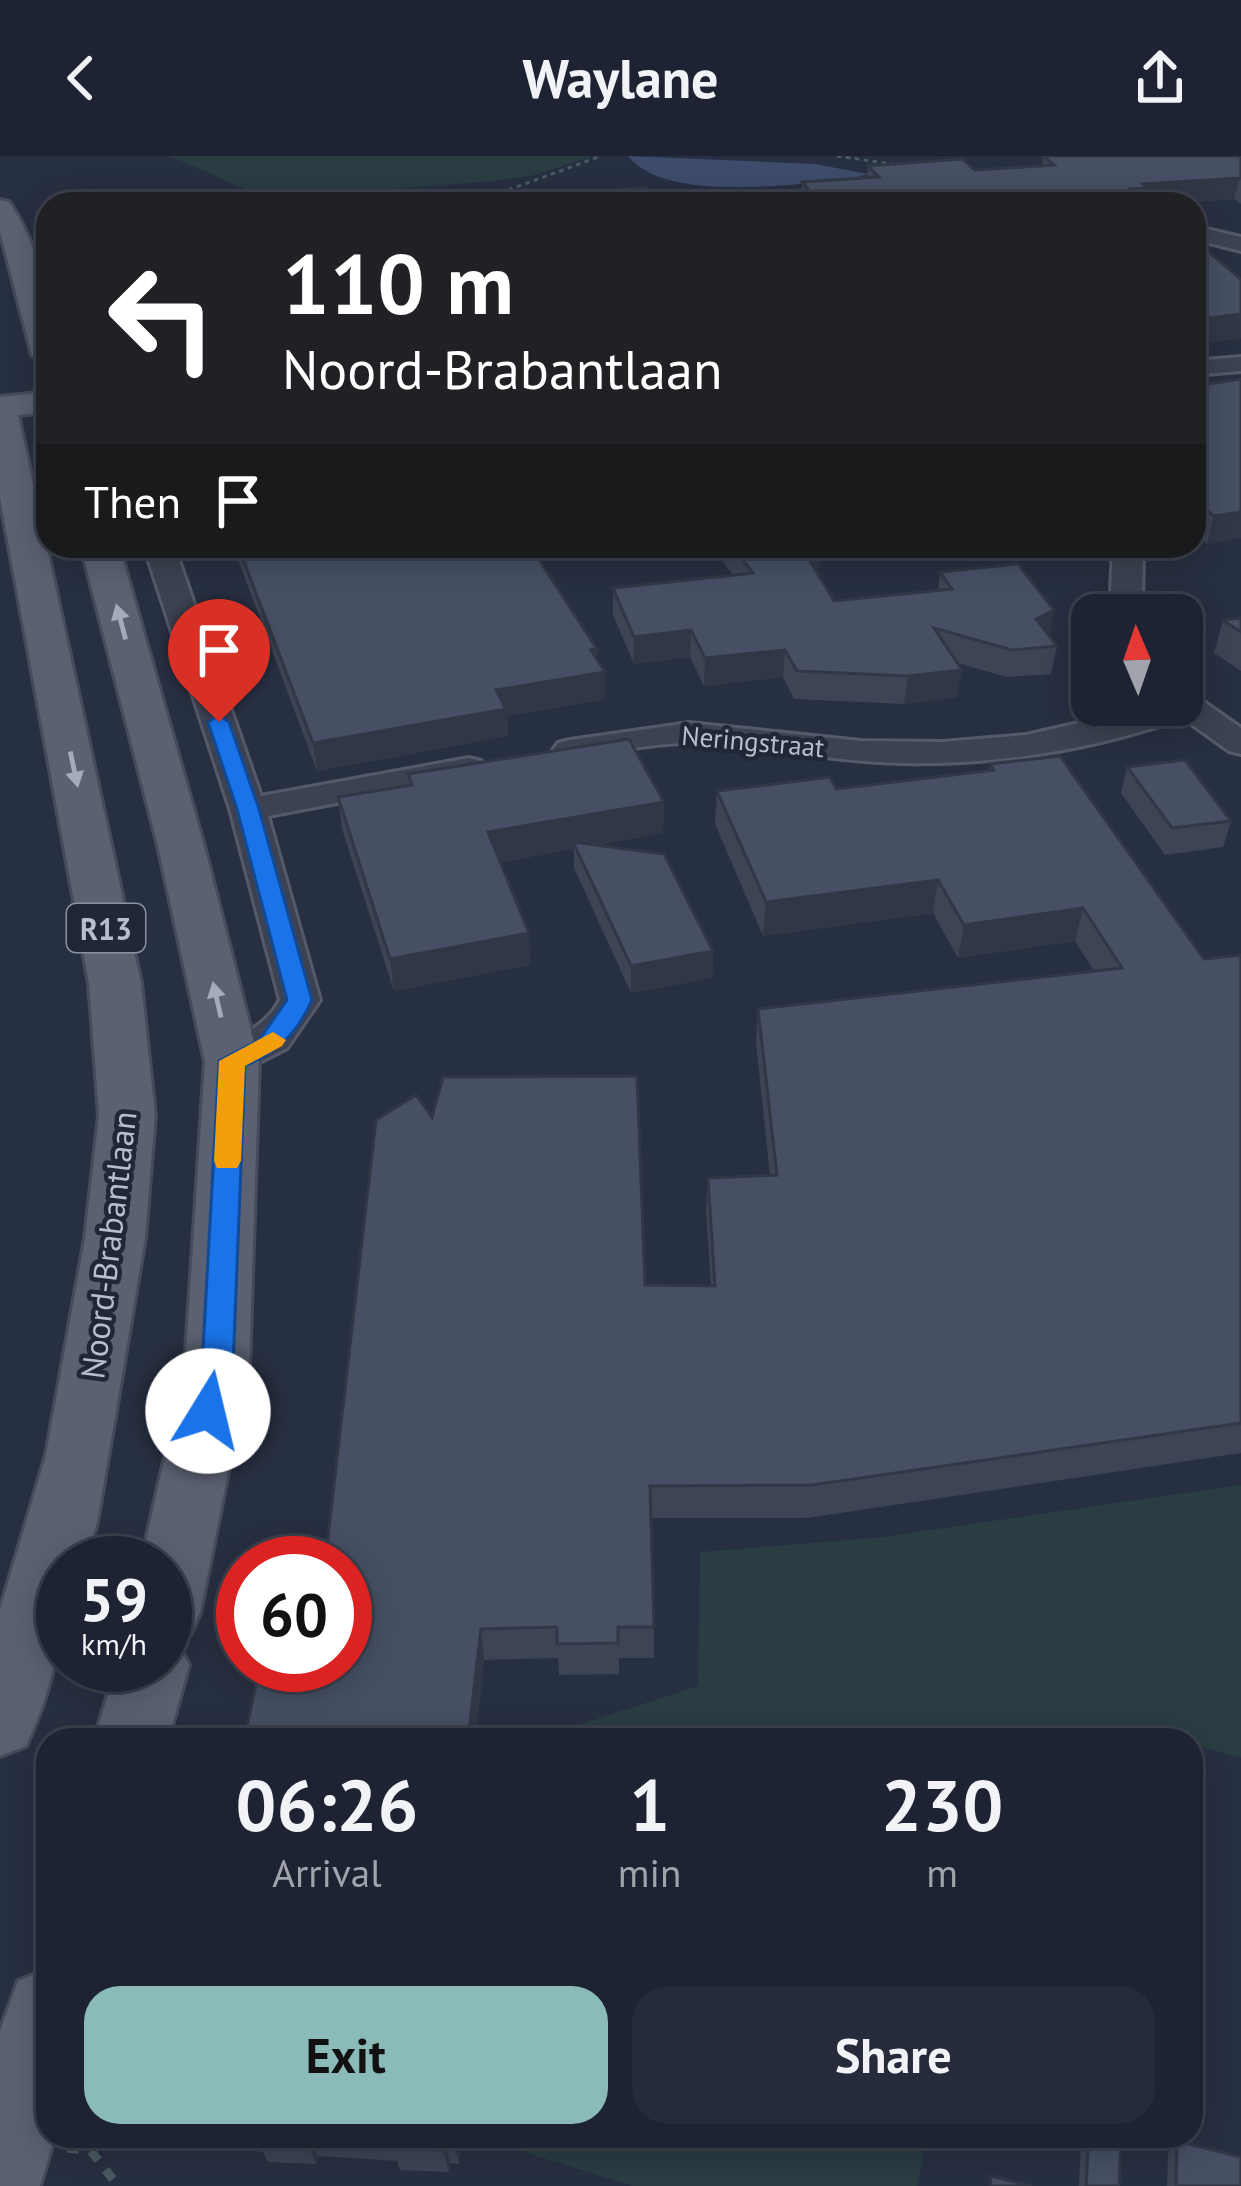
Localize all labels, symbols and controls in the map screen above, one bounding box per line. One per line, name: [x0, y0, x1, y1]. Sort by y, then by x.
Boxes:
text: Waylane: [522, 43, 719, 113]
icon: back: [48, 45, 114, 111]
icon: share: [1127, 45, 1193, 111]
text: 110 m: [282, 228, 514, 337]
icon: left: [84, 240, 240, 396]
text: Noord-Brabantlaan: [282, 334, 722, 404]
icon: arrive: [205, 468, 271, 534]
text: Then: [84, 472, 181, 530]
north arrow: [1071, 594, 1203, 726]
map controls: [1071, 594, 1203, 726]
pin: [168, 599, 270, 722]
one-way arrow: [110, 603, 129, 640]
icon: arrive: [186, 617, 252, 683]
street label: Neringstraat: [680, 718, 826, 764]
one-way arrow: [65, 751, 84, 788]
road number: R13: [67, 904, 145, 952]
one-way arrow: [207, 981, 226, 1018]
street label: Noord-Brabantlaan: [70, 1109, 146, 1381]
position arrow: [145, 1348, 271, 1474]
speed limit sign: 60: [216, 1536, 372, 1692]
text: 59: [80, 1560, 148, 1638]
text: km/h: [81, 1624, 147, 1663]
text: 06:26: [236, 1758, 418, 1851]
text: 1: [629, 1758, 670, 1851]
text: 230: [881, 1758, 1003, 1851]
text: Arrival: [272, 1847, 382, 1898]
text: min: [618, 1847, 681, 1898]
text: m: [926, 1847, 958, 1898]
button: Exit: [84, 1986, 608, 2124]
button: Share: [632, 1986, 1155, 2124]

